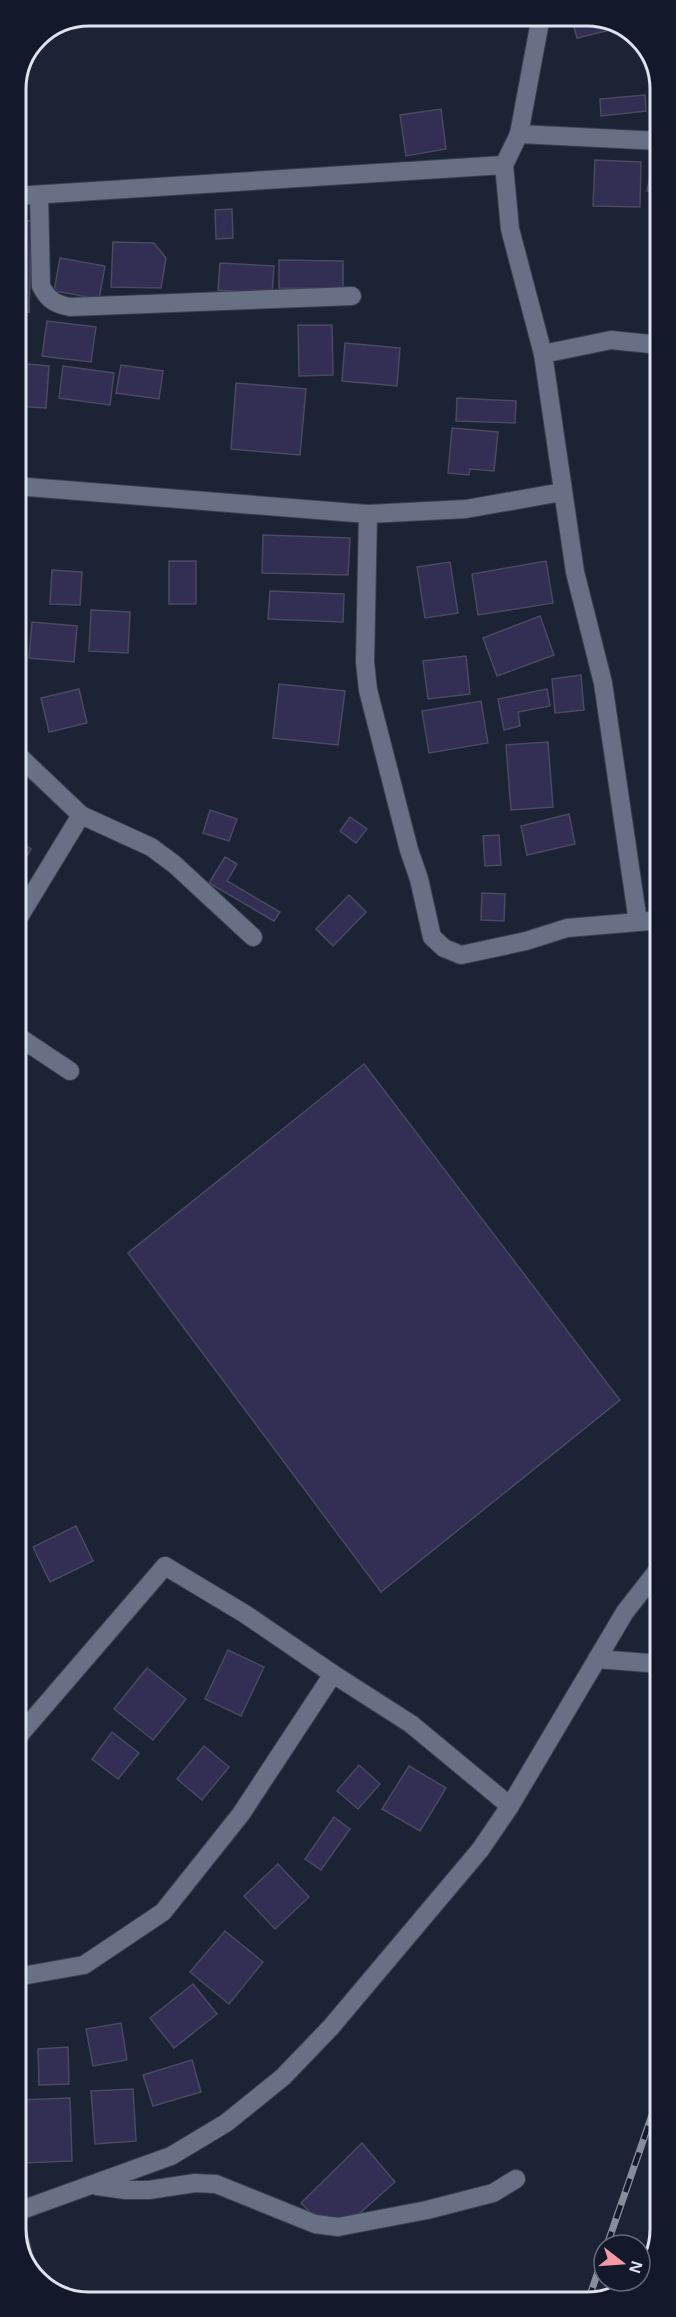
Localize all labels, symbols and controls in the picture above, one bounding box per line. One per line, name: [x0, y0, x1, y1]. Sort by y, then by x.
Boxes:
north arrow: [592, 2233, 652, 2293]
text: N: [626, 2259, 646, 2275]

